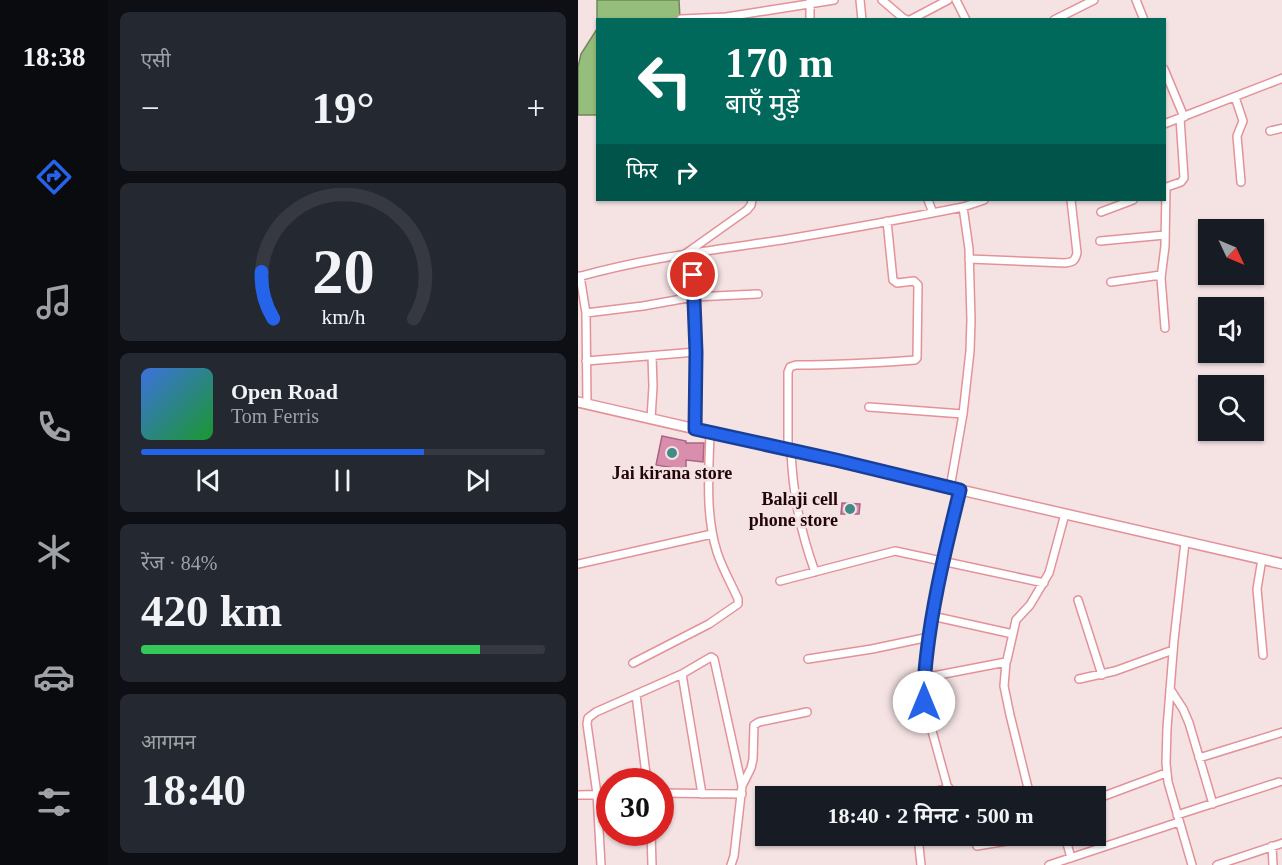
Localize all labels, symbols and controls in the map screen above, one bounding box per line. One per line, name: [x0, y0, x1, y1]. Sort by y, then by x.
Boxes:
text: 170 m: [725, 40, 834, 86]
text: 18:38: [23, 42, 86, 72]
icon: left: [626, 42, 704, 120]
text: एसी: [141, 49, 171, 71]
text: 19°: [312, 83, 375, 133]
text: बाएँ मुड़ें: [725, 89, 800, 119]
text: −: [141, 90, 160, 126]
text: +: [526, 90, 545, 126]
icon: directions: [33, 156, 75, 198]
icon: right: [670, 156, 703, 189]
text: फिर: [626, 158, 658, 183]
north arrow: [1198, 219, 1264, 285]
map controls: [1198, 219, 1264, 441]
text: 20: [312, 237, 374, 306]
pin: [667, 249, 718, 300]
icon: arrive: [676, 258, 709, 291]
icon: music: [33, 281, 75, 323]
button: sound: [1198, 297, 1264, 363]
text: km/h: [321, 305, 365, 329]
button: search: [1198, 375, 1264, 441]
text: Open Road: [231, 379, 338, 404]
text: Tom Ferris: [231, 405, 319, 427]
icon: phone: [33, 406, 75, 448]
marker: Jai kirana store: [665, 446, 679, 460]
place label: Jai kirana store: [612, 463, 732, 483]
icon: previous: [192, 464, 225, 497]
icon: pause: [326, 464, 359, 497]
icon: next: [461, 464, 494, 497]
place label: Balaji cell phone store: [749, 489, 838, 530]
marker: Balaji cell phone store: [843, 502, 857, 516]
icon: climate: [33, 531, 75, 573]
text: रेंज · 84%: [141, 552, 217, 574]
text: 420 km: [141, 586, 282, 636]
icon: car: [33, 656, 75, 698]
position arrow: [892, 670, 956, 734]
text: आगमन: [141, 731, 196, 753]
text: 18:40: [141, 765, 246, 815]
speed limit sign: 30: [596, 768, 674, 846]
icon: filters: [33, 781, 75, 823]
text: 18:40 · 2 मिनट · 500 m: [828, 803, 1034, 828]

